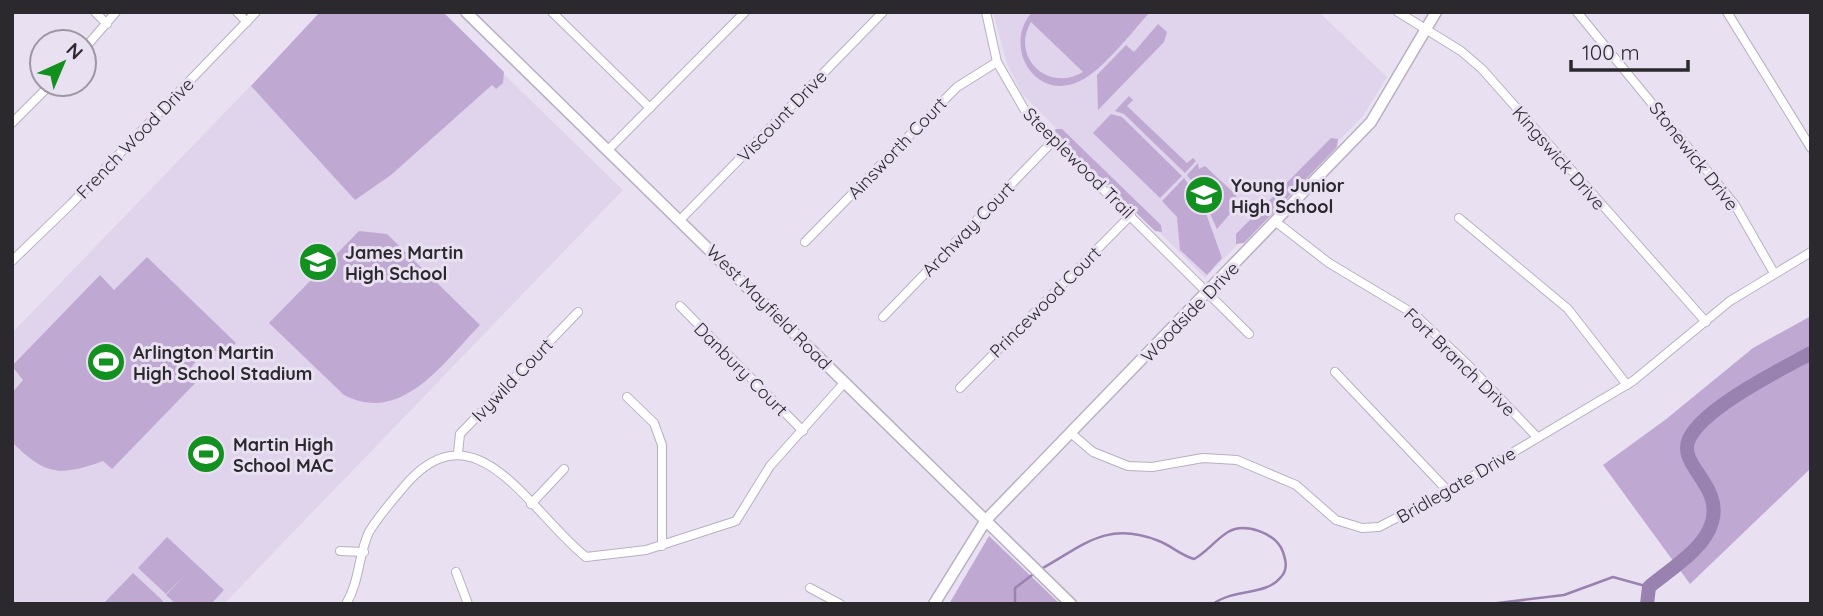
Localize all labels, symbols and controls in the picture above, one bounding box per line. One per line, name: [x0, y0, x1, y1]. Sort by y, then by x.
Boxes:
north arrow: [28, 28, 98, 98]
scale bar: [1571, 28, 1688, 72]
text: N: [61, 37, 88, 64]
text: 100 m: [1582, 39, 1640, 65]
street label: Viscount Drive: [732, 65, 832, 167]
street label: French Wood Drive: [71, 73, 199, 203]
street label: Ainsworth Court: [843, 92, 951, 204]
street label: Stonewick Drive: [1644, 97, 1744, 215]
street label: Kingswick Drive: [1508, 101, 1610, 215]
street label: Steeplewood Trail: [1019, 103, 1139, 223]
school or university icon: Young Junior High School: [1183, 174, 1225, 216]
place label: Young Junior High School: [1231, 174, 1345, 218]
street label: Archway Court: [917, 177, 1019, 281]
street label: West Mayfield Road: [702, 240, 836, 374]
school or university icon: James Martin High School: [297, 241, 339, 283]
place label: James Martin High School: [345, 241, 463, 285]
street label: Princewood Court: [984, 241, 1106, 363]
street label: Woodside Drive: [1136, 257, 1244, 367]
street label: Fort Branch Drive: [1399, 303, 1521, 421]
street label: Danbury Court: [689, 317, 793, 421]
street label: Ivywild Court: [466, 333, 558, 427]
sports icon: Arlington Martin High School Stadium: [85, 341, 127, 383]
place label: Arlington Martin High School Stadium: [133, 341, 312, 385]
sports icon: Martin High School MAC: [185, 433, 227, 475]
place label: Martin High School MAC: [233, 433, 333, 477]
street label: Bridlegate Drive: [1392, 442, 1520, 528]

